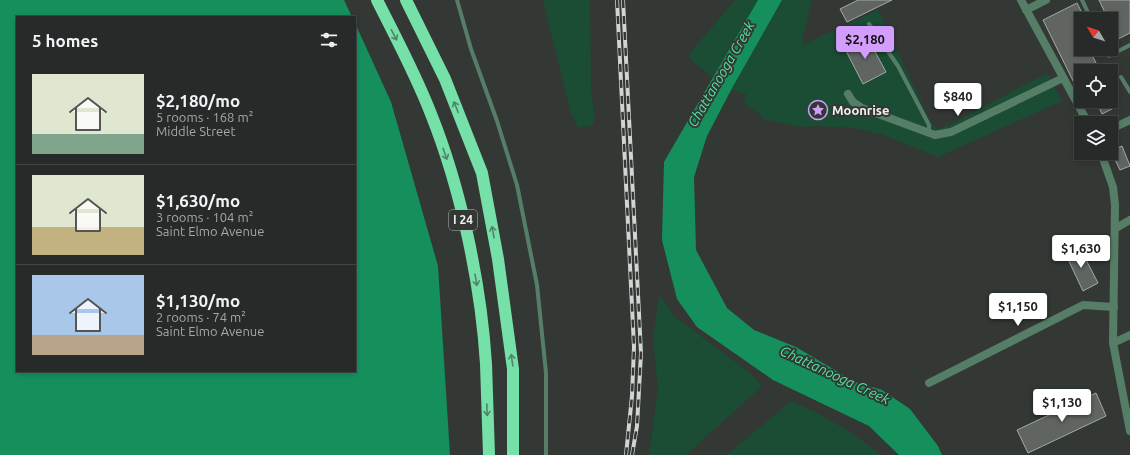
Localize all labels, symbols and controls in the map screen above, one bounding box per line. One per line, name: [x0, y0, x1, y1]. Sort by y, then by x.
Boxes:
north arrow: [1074, 12, 1118, 56]
map controls: [1074, 12, 1118, 160]
water label: Chattanooga Creek: [684, 18, 758, 130]
pin: $2,180: [832, 26, 898, 60]
icon: filters: [318, 29, 340, 51]
one-way arrow: [391, 29, 399, 41]
text: 5 homes: [32, 31, 98, 50]
text: $2,180: [845, 32, 885, 46]
button: locate: [1074, 64, 1118, 108]
pin: $840: [934, 83, 982, 117]
text: $840: [943, 89, 973, 103]
icon: home: [64, 90, 112, 138]
text: $2,180/mo: [156, 91, 240, 110]
place icon: Moonrise: [807, 99, 829, 121]
one-way arrow: [452, 102, 460, 114]
place label: Moonrise: [832, 103, 889, 117]
text: 5 rooms · 168 m²: [156, 110, 253, 124]
button: layers: [1074, 116, 1118, 160]
text: Middle Street: [156, 124, 236, 138]
one-way arrow: [442, 148, 450, 160]
icon: home: [64, 191, 112, 239]
text: $1,630/mo: [156, 191, 240, 210]
text: 3 rooms · 104 m²: [156, 210, 253, 224]
road number: I 24: [449, 210, 477, 230]
text: Saint Elmo Avenue: [156, 224, 264, 238]
one-way arrow: [489, 225, 497, 238]
pin: $1,630: [1048, 235, 1114, 269]
text: $1,630: [1061, 241, 1101, 255]
one-way arrow: [472, 274, 480, 287]
icon: home: [64, 291, 112, 339]
text: $1,130/mo: [156, 291, 240, 310]
pin: $1,150: [985, 293, 1051, 327]
text: $1,150: [998, 299, 1038, 313]
text: 2 rooms · 74 m²: [156, 310, 246, 324]
text: Saint Elmo Avenue: [156, 324, 264, 338]
water label: Chattanooga Creek: [778, 343, 893, 408]
one-way arrow: [508, 354, 516, 367]
pin: $1,130: [1029, 389, 1095, 423]
text: $1,130: [1042, 395, 1082, 409]
one-way arrow: [483, 403, 491, 416]

